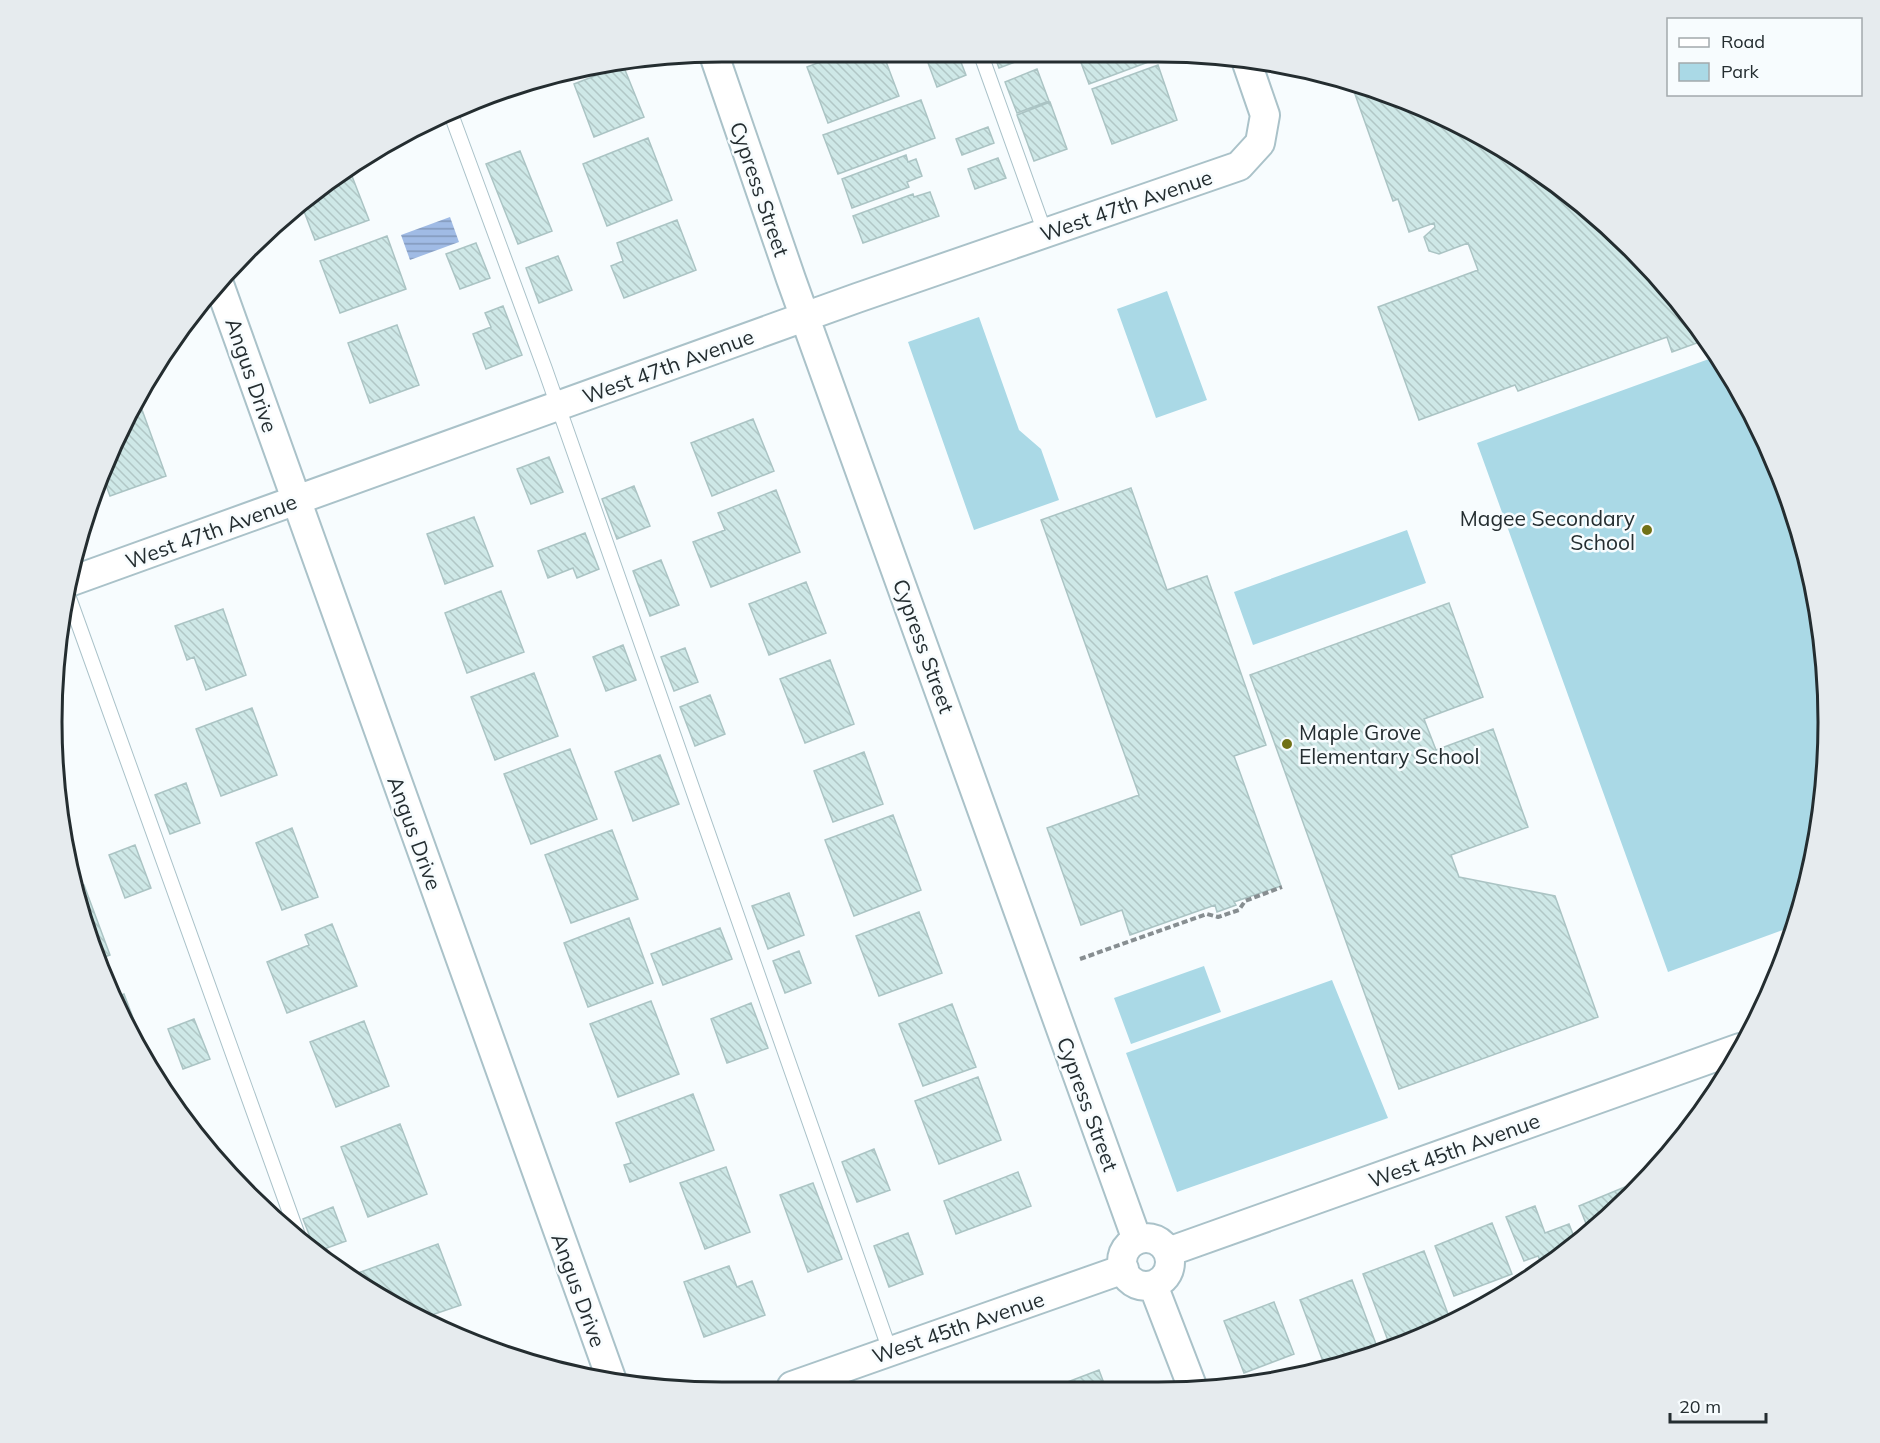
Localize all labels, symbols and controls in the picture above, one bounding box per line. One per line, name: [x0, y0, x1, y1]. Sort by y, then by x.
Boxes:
legend: [1667, 18, 1862, 96]
text: Road: [1721, 30, 1765, 53]
text: Park: [1721, 60, 1760, 83]
street label: Cypress Street: [725, 118, 795, 260]
street label: West 47th Avenue: [1037, 163, 1215, 247]
street label: Angus Drive: [220, 314, 284, 436]
street label: West 47th Avenue: [579, 323, 757, 409]
street label: West 47th Avenue: [122, 488, 300, 574]
place label: Magee Secondary School: [1460, 505, 1635, 555]
marker: Magee Secondary School: [1640, 523, 1654, 537]
street label: Cypress Street: [888, 575, 960, 717]
place label: Maple Grove Elementary School: [1299, 719, 1480, 769]
marker: Maple Grove Elementary School: [1280, 737, 1294, 751]
street label: Angus Drive: [382, 773, 448, 893]
street label: Cypress Street: [1052, 1033, 1124, 1175]
street label: West 45th Avenue: [1365, 1107, 1543, 1193]
street label: Angus Drive: [546, 1230, 612, 1350]
street label: West 45th Avenue: [869, 1285, 1047, 1369]
scale bar: [1670, 1386, 1766, 1424]
text: 20 m: [1679, 1395, 1721, 1418]

